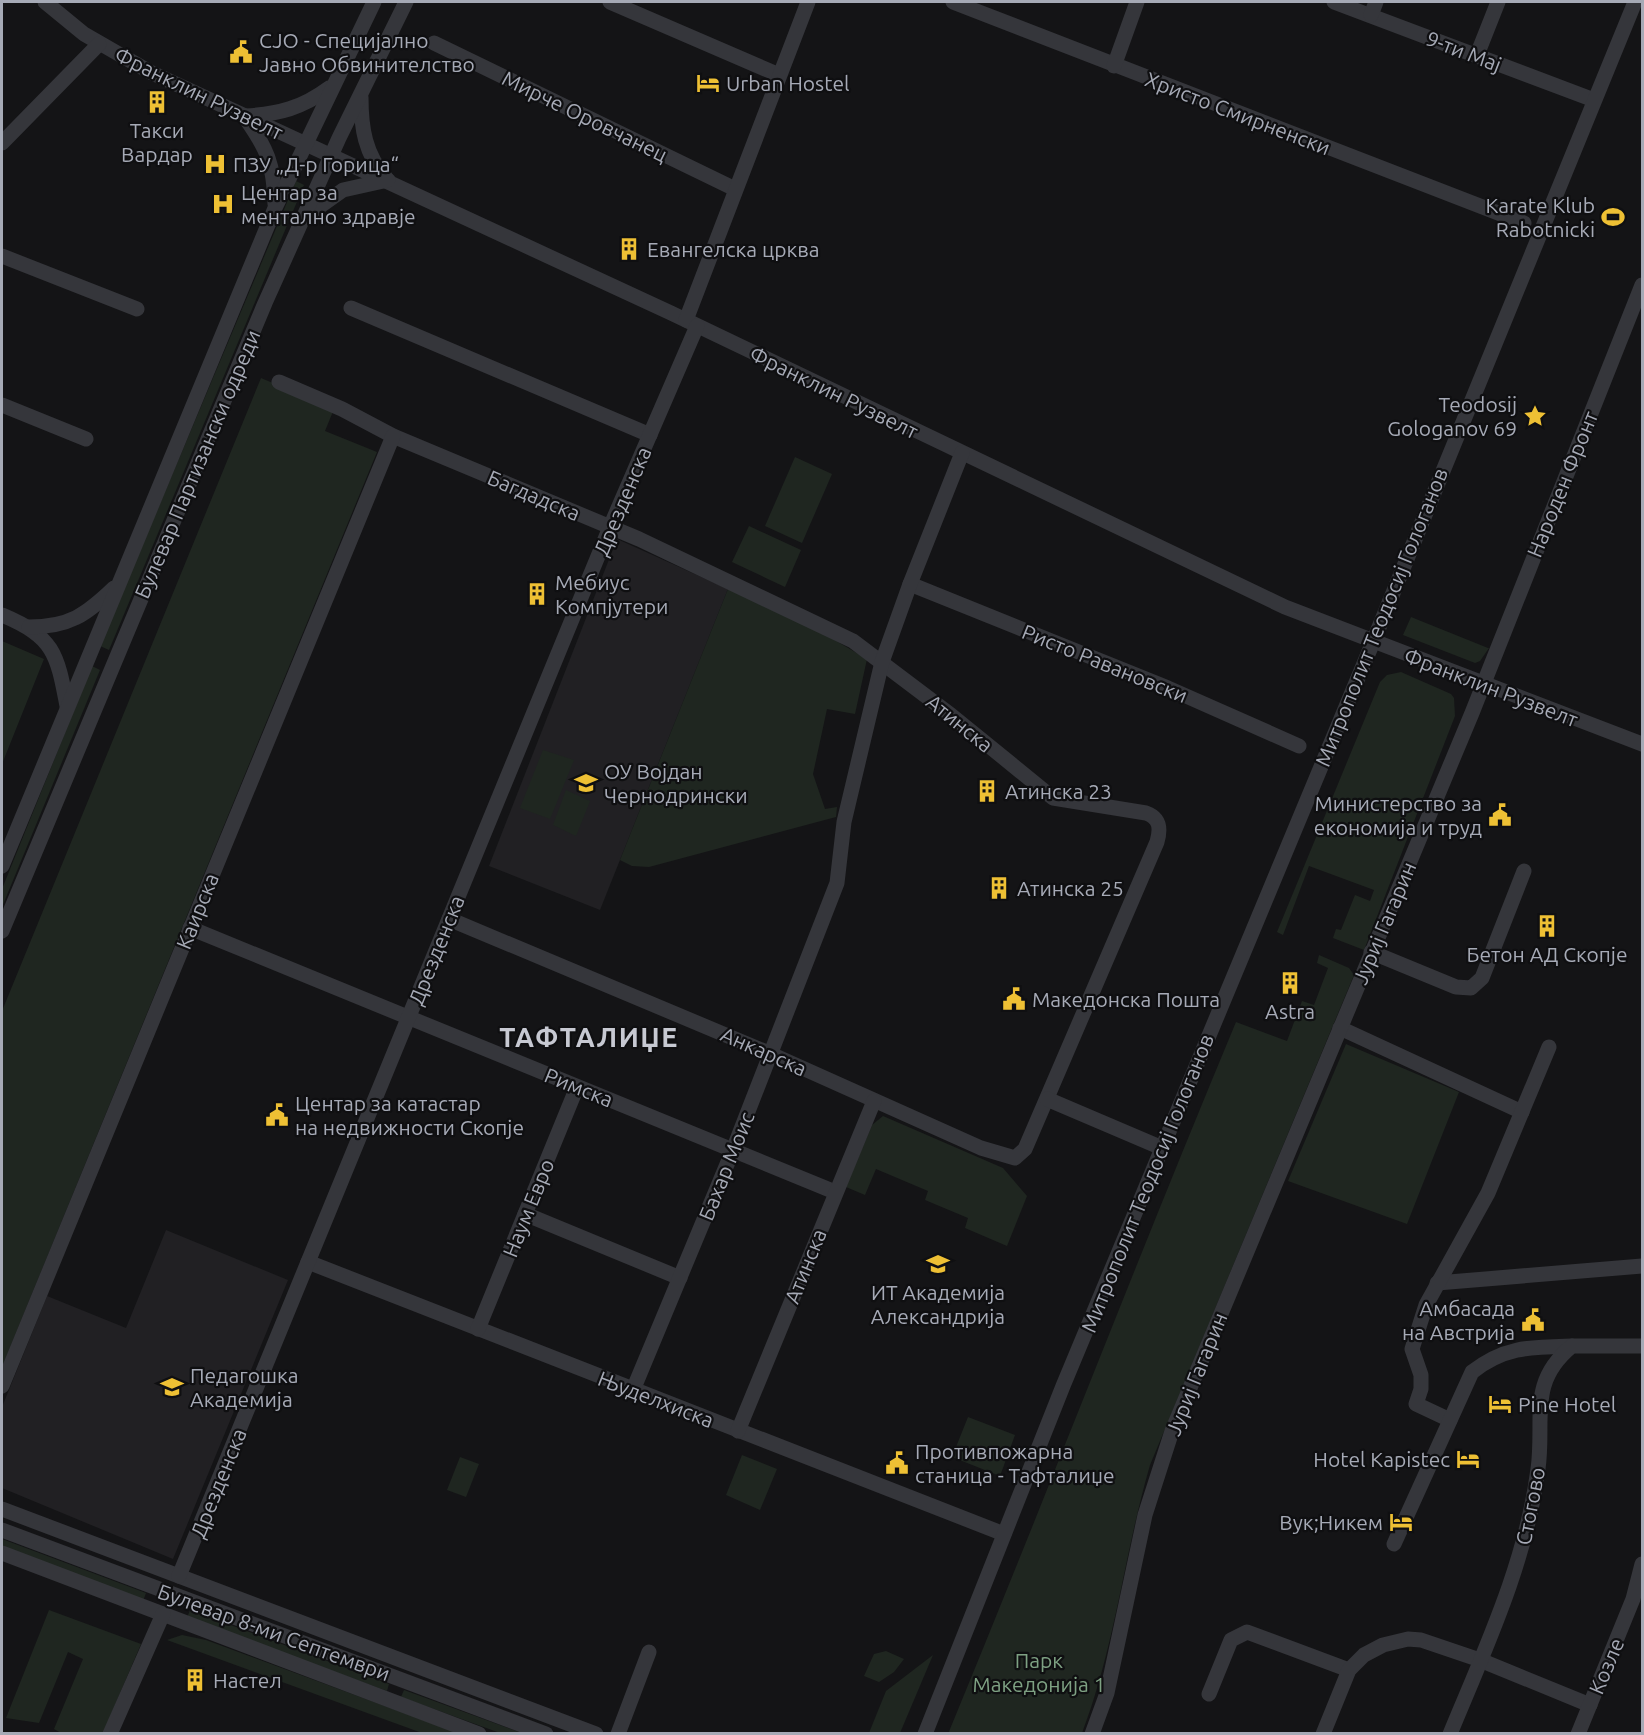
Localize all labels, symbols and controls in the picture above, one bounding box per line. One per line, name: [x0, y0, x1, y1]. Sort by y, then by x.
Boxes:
street label: 9-ти Мај: [1423, 26, 1505, 76]
place label: СЈО - Специјално Јавно Обвинителство: [259, 28, 475, 76]
public building icon: СЈО - Специјално Јавно Обвинителство: [228, 39, 254, 65]
street label: Франклин Рузвелт: [111, 42, 288, 144]
street label: Мирче Оровчанец: [499, 66, 671, 166]
street label: Христо Смирненски: [1142, 67, 1334, 159]
hotel icon: Urban Hostel: [695, 70, 721, 96]
place label: Urban Hostel: [726, 71, 850, 95]
building icon: Такси Вардар: [144, 89, 170, 115]
place label: Такси Вардар: [121, 118, 193, 166]
hospital icon: ПЗУ „Д-р Горица“: [202, 151, 228, 177]
place label: ПЗУ „Д-р Горица“: [233, 152, 399, 176]
place label: Центар за ментално здравје: [241, 180, 416, 228]
hospital icon: Центар за ментално здравје: [210, 191, 236, 217]
place label: Karate Klub Rabotnicki: [1486, 193, 1595, 241]
sports icon: Karate Klub Rabotnicki: [1600, 204, 1626, 230]
building icon: Евангелска црква: [616, 236, 642, 262]
place label: Евангелска црква: [647, 237, 820, 261]
street label: Булевар Партизански одреди: [129, 326, 265, 602]
street label: Франклин Рузвелт: [746, 341, 923, 443]
place label: Teodosij Gologanov 69: [1387, 392, 1517, 440]
place icon: Teodosij Gologanov 69: [1522, 403, 1548, 429]
street label: Народен Фронт: [1522, 407, 1602, 560]
street label: Дрезденска: [588, 443, 656, 559]
street label: Митрополит Теодосиј Гологанов: [1310, 464, 1452, 770]
street label: Багдадска: [484, 465, 584, 525]
place label: Мебиус Компјутери: [555, 570, 668, 618]
building icon: Мебиус Компјутери: [524, 581, 550, 607]
street label: Ристо Равановски: [1019, 619, 1191, 707]
street label: Франклин Рузвелт: [1401, 643, 1582, 731]
street label: Атинска: [922, 689, 998, 757]
place label: ОУ Војдан Чернодрински: [604, 759, 748, 807]
school or university icon: ОУ Војдан Чернодрински: [573, 770, 599, 796]
building icon: Атинска 23: [974, 778, 1000, 804]
place label: Атинска 23: [1005, 779, 1112, 803]
place label: Министерство за економија и труд: [1314, 791, 1482, 839]
public building icon: Министерство за економија и труд: [1487, 802, 1513, 828]
street label: Јуриј Гагарин: [1347, 858, 1421, 988]
street label: Каирска: [171, 870, 223, 952]
building icon: Атинска 25: [986, 875, 1012, 901]
place label: Атинска 25: [1017, 876, 1124, 900]
street label: Дрезденска: [403, 892, 469, 1008]
building icon: Бетон АД Скопје: [1534, 913, 1560, 939]
place label: Бетон АД Скопје: [1466, 942, 1628, 966]
building icon: Astra: [1277, 970, 1303, 996]
public building icon: Македонска Пошта: [1001, 986, 1027, 1012]
place label: Македонска Пошта: [1032, 987, 1220, 1011]
place label: Astra: [1265, 999, 1315, 1023]
district label: ТАФТАЛИЏЕ: [499, 1022, 679, 1052]
street label: Анкарска: [717, 1022, 811, 1080]
street label: Митрополит Теодосиј Гологанов: [1076, 1030, 1218, 1336]
street label: Римска: [541, 1062, 617, 1112]
place label: Центар за катастар на недвижности Скопје: [295, 1091, 524, 1139]
public building icon: Центар за катастар на недвижности Скопје: [264, 1102, 290, 1128]
street label: Бахар Моис: [693, 1108, 759, 1224]
street label: Наум Евро: [497, 1155, 559, 1261]
street label: Атинска: [779, 1225, 831, 1307]
school or university icon: ИТ Академија Александрија: [925, 1251, 951, 1277]
place label: ИТ Академија Александрија: [871, 1280, 1005, 1328]
place label: Амбасада на Австрија: [1402, 1296, 1515, 1344]
public building icon: Амбасада на Австрија: [1520, 1307, 1546, 1333]
street label: Јуриј Гагарин: [1160, 1309, 1232, 1439]
place label: Педагошка Академија: [190, 1363, 299, 1411]
street label: Њуделхиска: [595, 1366, 717, 1432]
school or university icon: Педагошка Академија: [159, 1374, 185, 1400]
hotel icon: Pine Hotel: [1487, 1391, 1513, 1417]
place label: Pine Hotel: [1518, 1392, 1616, 1416]
street label: Дрезденска: [185, 1425, 251, 1541]
place label: Противпожарна станица - Тафталиџе: [915, 1439, 1115, 1487]
hotel icon: Hotel Kapistec: [1455, 1446, 1481, 1472]
place label: Hotel Kapistec: [1313, 1447, 1450, 1471]
public building icon: Противпожарна станица - Тафталиџе: [884, 1450, 910, 1476]
street label: Стогово: [1511, 1465, 1549, 1547]
hotel icon: Вук;Никем: [1388, 1509, 1414, 1535]
place label: Вук;Никем: [1279, 1510, 1383, 1534]
street label: Булевар 8-ми Септември: [155, 1579, 393, 1685]
street label: Козле: [1584, 1634, 1628, 1698]
park label: Парк Македонија 1: [973, 1648, 1105, 1696]
building icon: Настел: [182, 1667, 208, 1693]
place label: Настел: [213, 1668, 282, 1692]

